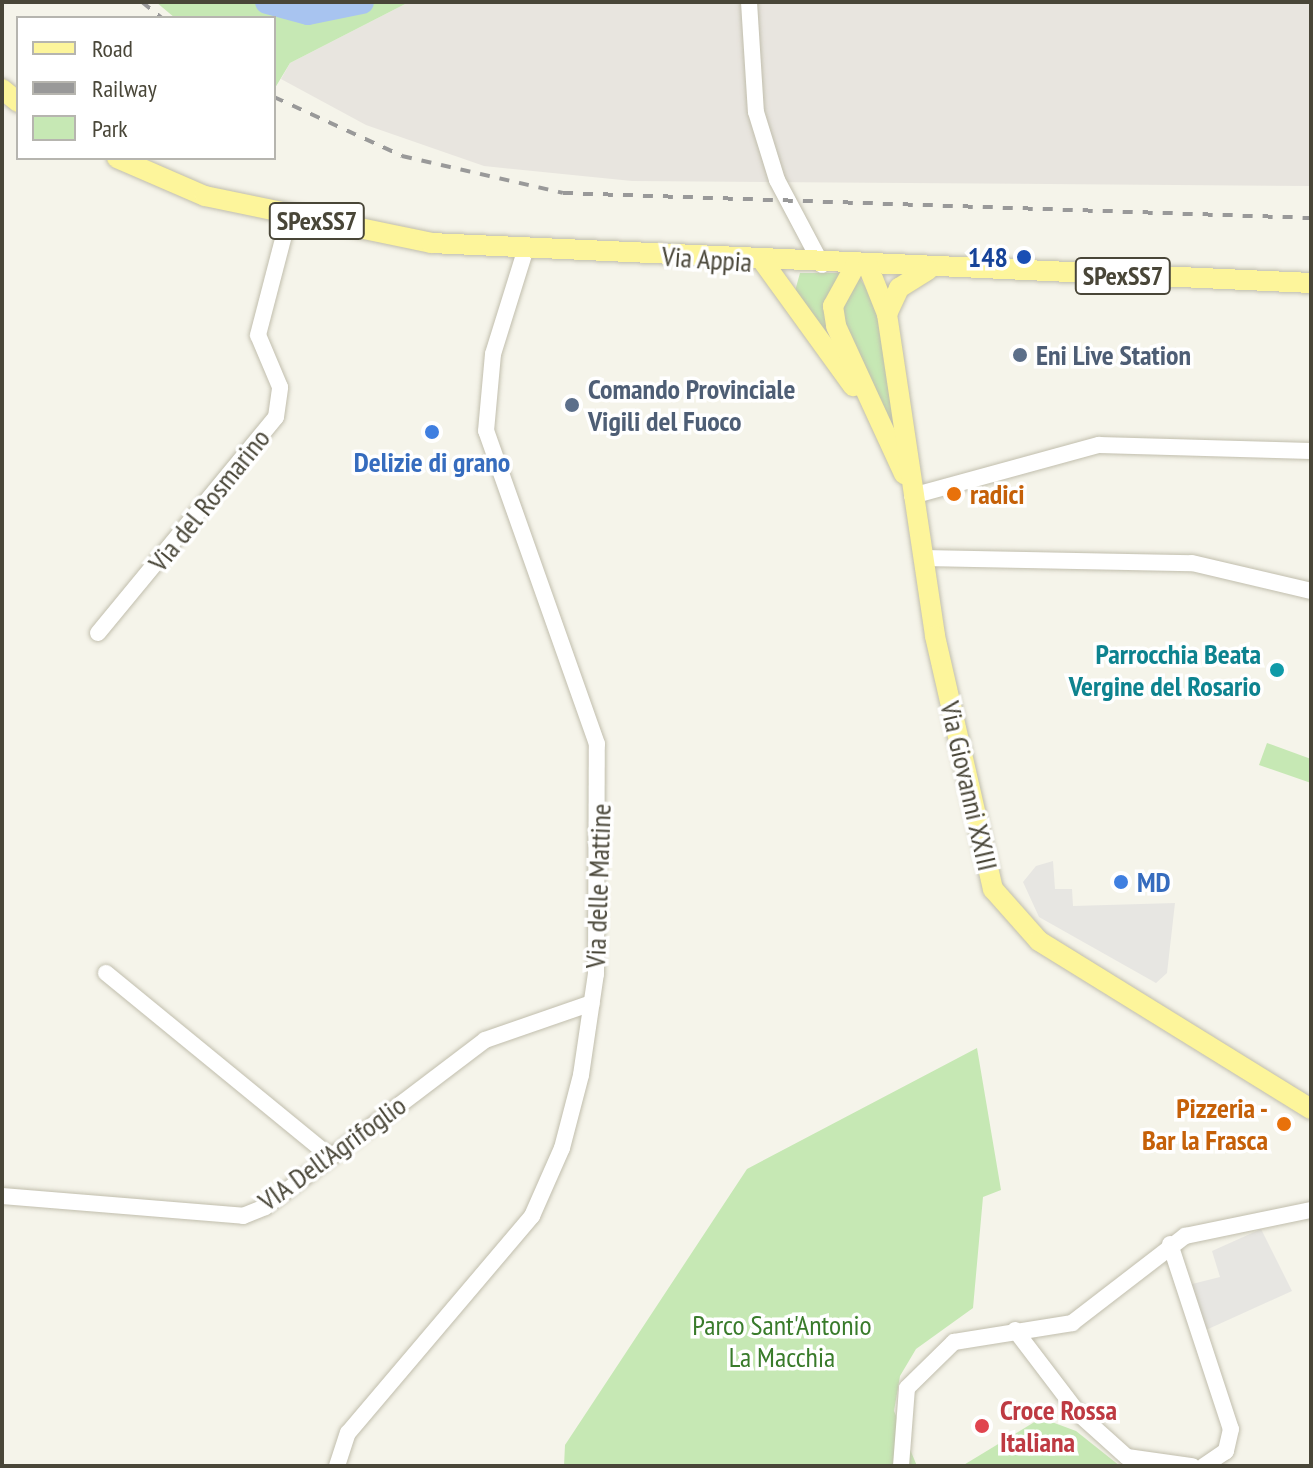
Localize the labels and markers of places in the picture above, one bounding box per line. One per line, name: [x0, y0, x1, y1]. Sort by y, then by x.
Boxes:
place label: 148: [968, 240, 1008, 274]
marker: 148: [1015, 248, 1033, 266]
place label: Eni Live Station: [1036, 338, 1191, 372]
marker: Eni Live Station: [1011, 346, 1029, 364]
place label: Comando Provinciale Vigili del Fuoco: [588, 372, 795, 438]
marker: Comando Provinciale Vigili del Fuoco: [563, 396, 581, 414]
marker: Delizie di grano: [423, 423, 441, 441]
place label: Delizie di grano: [354, 445, 510, 479]
place label: radici: [970, 477, 1025, 511]
marker: radici: [945, 485, 963, 503]
place label: Parrocchia Beata Vergine del Rosario: [1069, 637, 1261, 703]
marker: Parrocchia Beata Vergine del Rosario: [1268, 661, 1286, 679]
place label: MD: [1137, 865, 1171, 899]
marker: MD: [1112, 873, 1130, 891]
place label: Pizzeria - Bar la Frasca: [1142, 1091, 1268, 1157]
marker: Pizzeria - Bar la Frasca: [1275, 1115, 1293, 1133]
place label: Croce Rossa Italiana: [1000, 1393, 1117, 1459]
marker: Croce Rossa Italiana: [971, 1415, 993, 1437]

